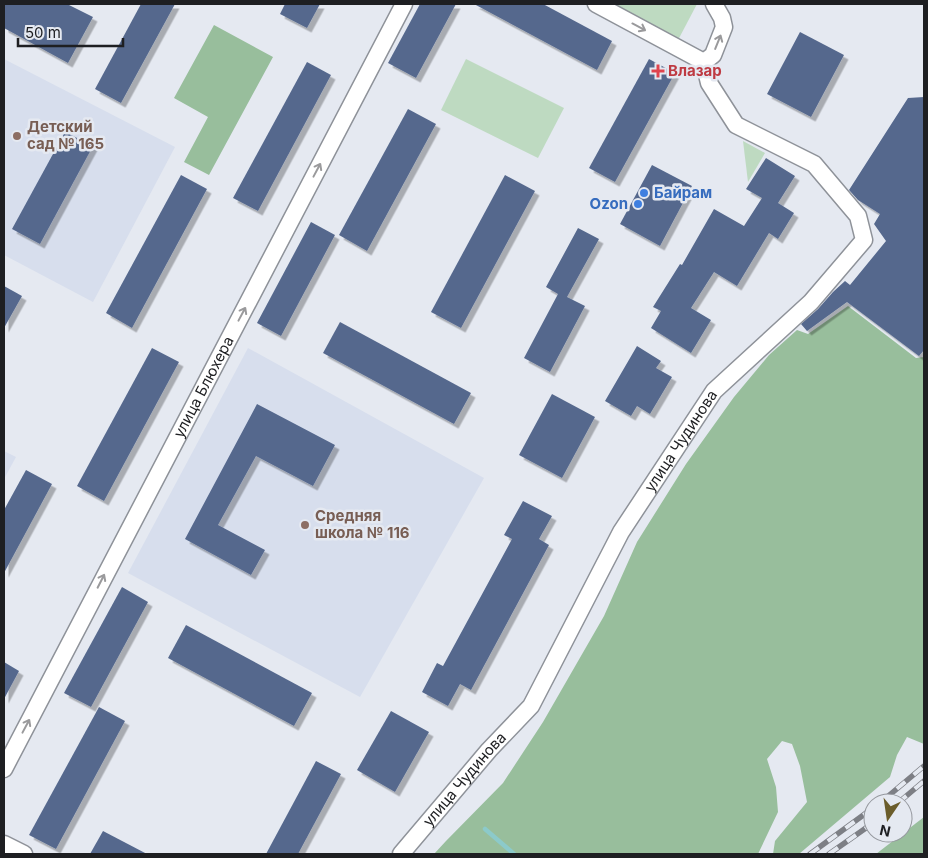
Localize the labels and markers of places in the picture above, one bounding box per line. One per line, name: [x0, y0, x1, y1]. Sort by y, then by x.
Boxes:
place label: Влазар: [668, 61, 722, 80]
marker: Влазар: [652, 65, 664, 77]
place label: Детский сад № 165: [27, 117, 104, 153]
marker: Детский сад № 165: [11, 130, 23, 142]
place label: Байрам: [654, 183, 712, 202]
marker: Байрам: [638, 187, 650, 199]
place label: Ozon: [590, 194, 628, 213]
marker: Ozon: [632, 198, 644, 210]
place label: Средняя школа № 116: [315, 506, 410, 542]
marker: Средняя школа № 116: [299, 519, 311, 531]

